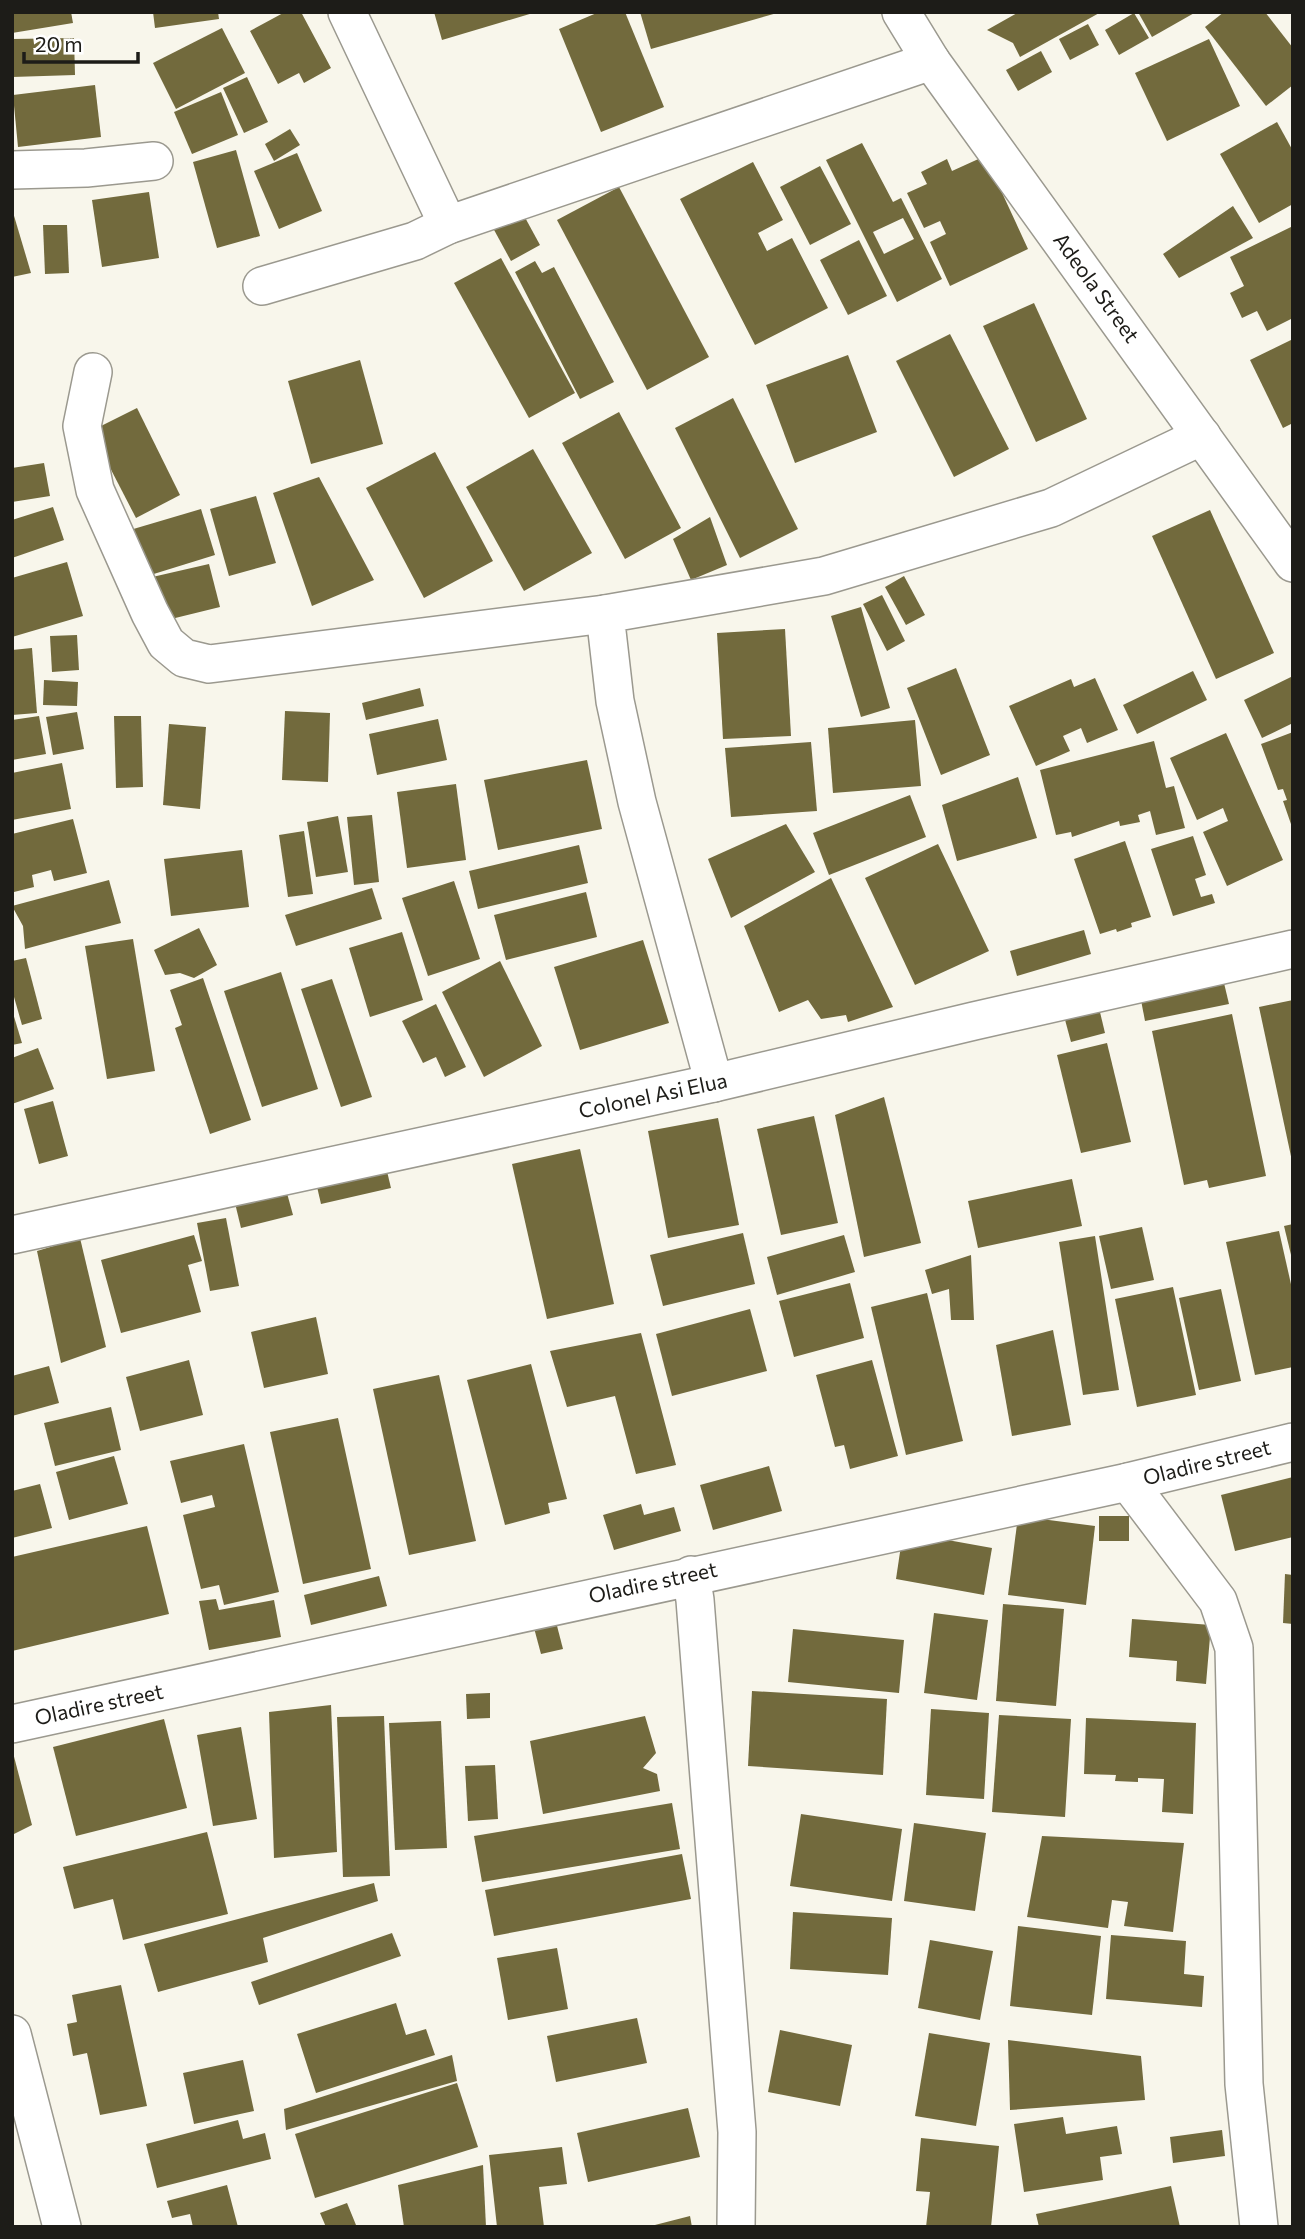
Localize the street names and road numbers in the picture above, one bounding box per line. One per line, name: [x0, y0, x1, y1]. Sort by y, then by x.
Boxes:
street label: Adeola Street: [1049, 227, 1145, 347]
street label: Colonel Asi Elua: [576, 1067, 729, 1122]
street label: Oladire street: [1140, 1434, 1273, 1490]
street label: Oladire street: [586, 1556, 719, 1607]
street label: Oladire street: [32, 1678, 165, 1729]

